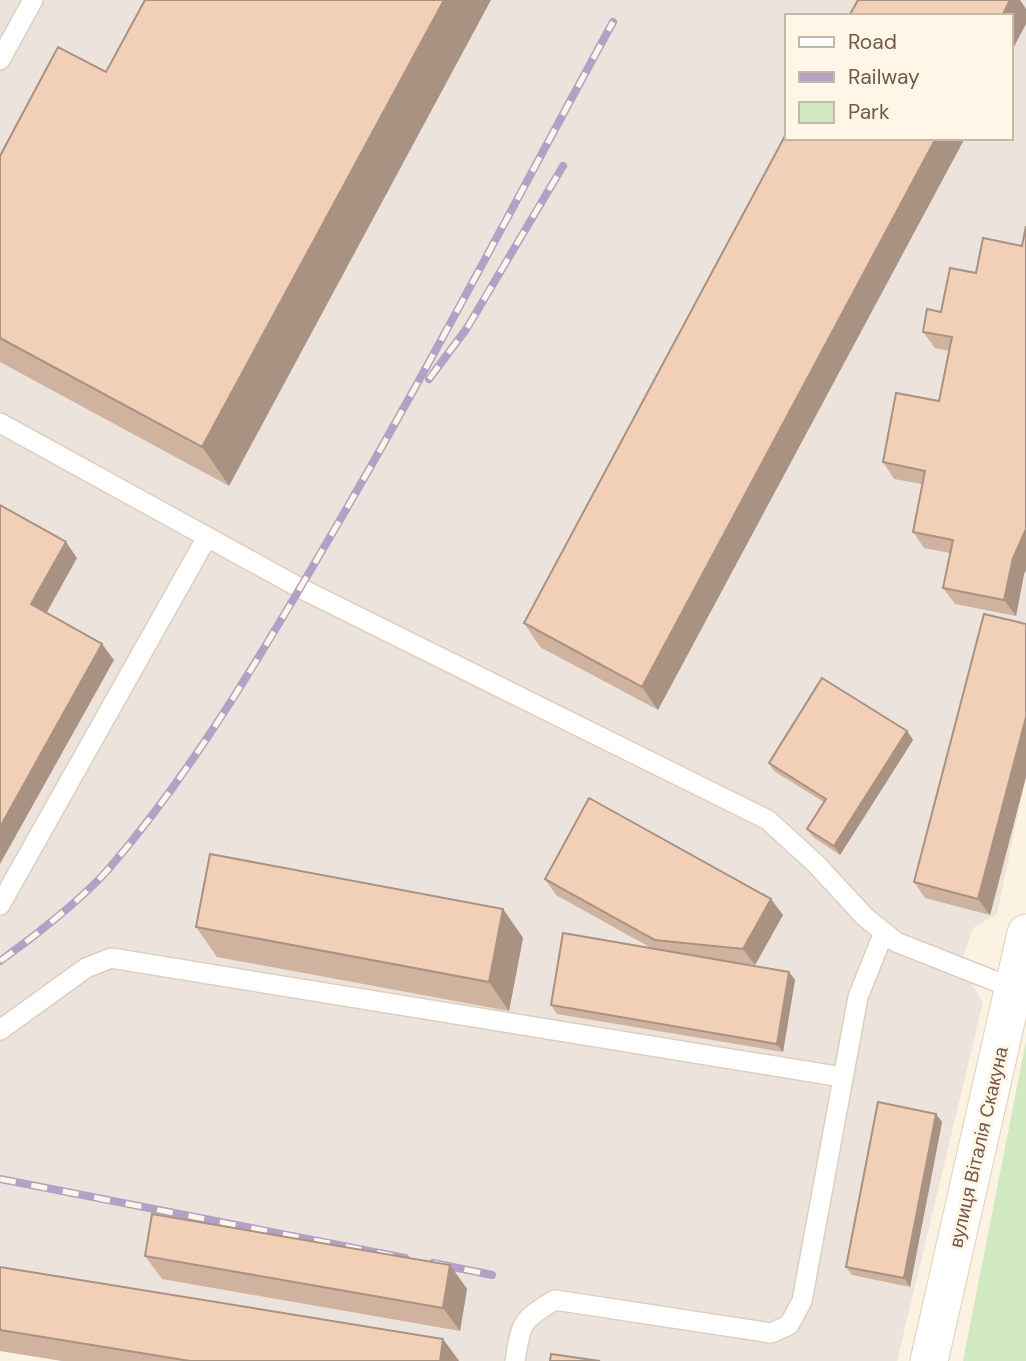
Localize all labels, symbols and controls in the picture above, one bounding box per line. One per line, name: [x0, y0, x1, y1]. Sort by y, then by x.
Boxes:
legend: [785, 14, 1012, 140]
text: Road: [848, 28, 897, 56]
text: Railway: [848, 63, 920, 91]
text: Park: [848, 98, 890, 126]
street label: вулиця Віталія Скакуна: [943, 1044, 1014, 1250]

